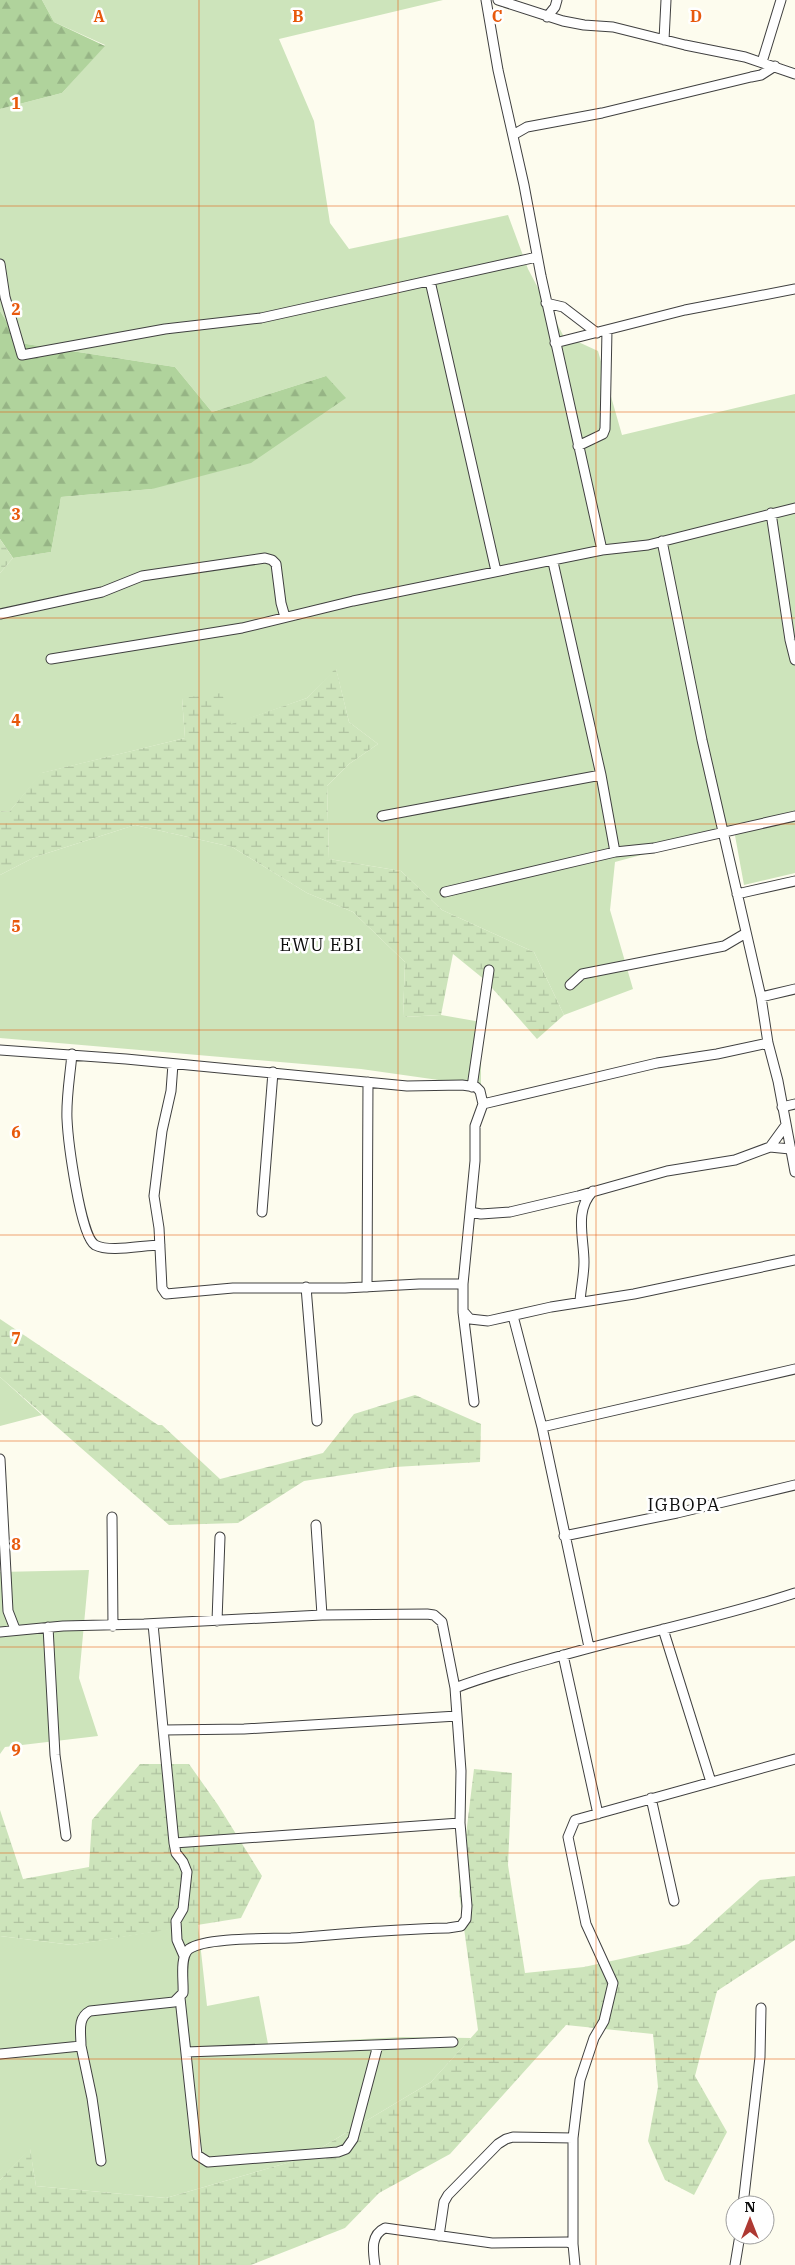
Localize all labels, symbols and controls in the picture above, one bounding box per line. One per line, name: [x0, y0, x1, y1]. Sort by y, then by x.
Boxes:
text: A: [93, 6, 105, 26]
text: B: [292, 6, 304, 26]
text: C: [492, 6, 502, 26]
text: D: [690, 6, 702, 26]
text: 1: [11, 93, 21, 113]
text: 2: [11, 299, 21, 319]
text: 3: [11, 504, 21, 524]
text: 4: [11, 710, 21, 730]
text: 5: [11, 916, 21, 936]
district label: EWU EBI: [279, 933, 363, 956]
text: 6: [11, 1122, 21, 1142]
text: 7: [11, 1328, 21, 1348]
district label: IGBOPA: [648, 1493, 720, 1516]
text: 8: [11, 1534, 21, 1554]
text: 9: [11, 1740, 21, 1760]
north arrow: [725, 2195, 775, 2245]
text: N: [744, 2198, 756, 2216]

